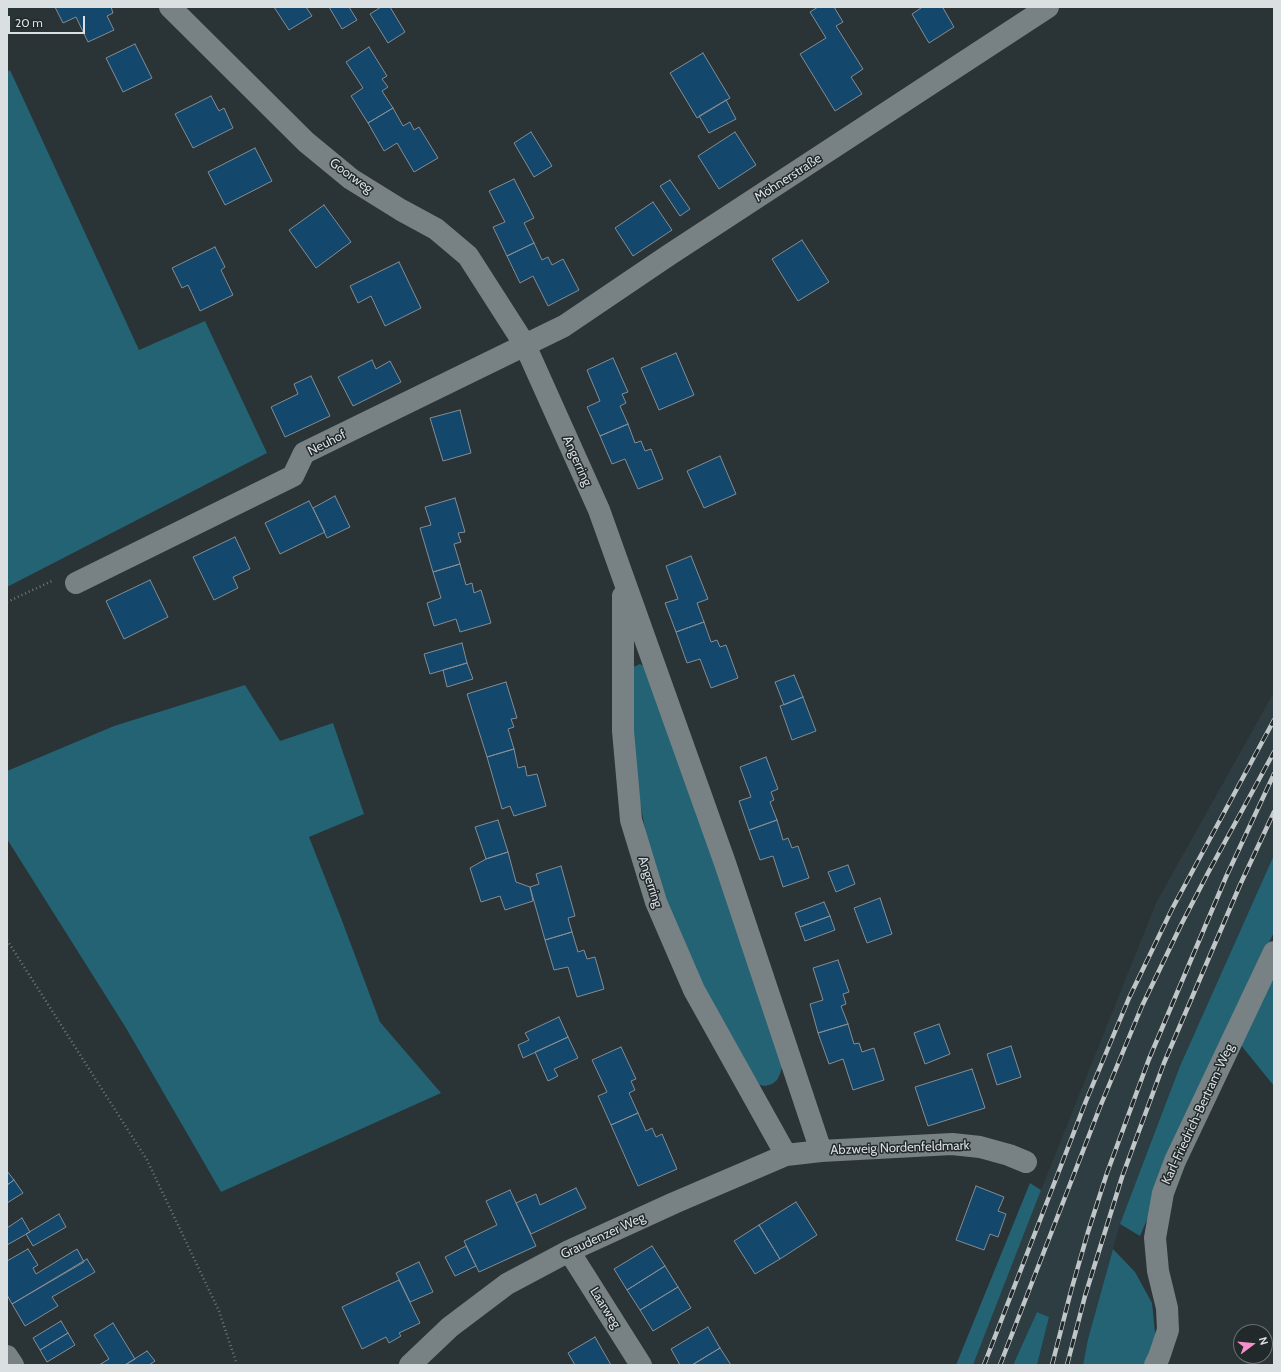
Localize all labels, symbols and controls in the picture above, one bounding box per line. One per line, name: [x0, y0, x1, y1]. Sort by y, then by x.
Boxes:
scale bar: [10, 8, 87, 34]
text: 20 m: [15, 15, 43, 30]
street label: Möhnerstraße: [752, 151, 824, 205]
street label: Goorweg: [326, 155, 376, 197]
street label: Neuhof: [305, 427, 349, 459]
street label: Angerring: [559, 434, 595, 488]
street label: Angerring: [634, 854, 666, 910]
street label: Karl-Friedrich-Bertram-Weg: [1159, 1041, 1237, 1187]
street label: Abzweig Nordenfeldmark: [830, 1138, 970, 1158]
street label: Graudenzer Weg: [558, 1210, 648, 1262]
street label: Laarweg: [586, 1285, 624, 1331]
north arrow: [1233, 1324, 1273, 1364]
text: N: [1256, 1335, 1271, 1347]

